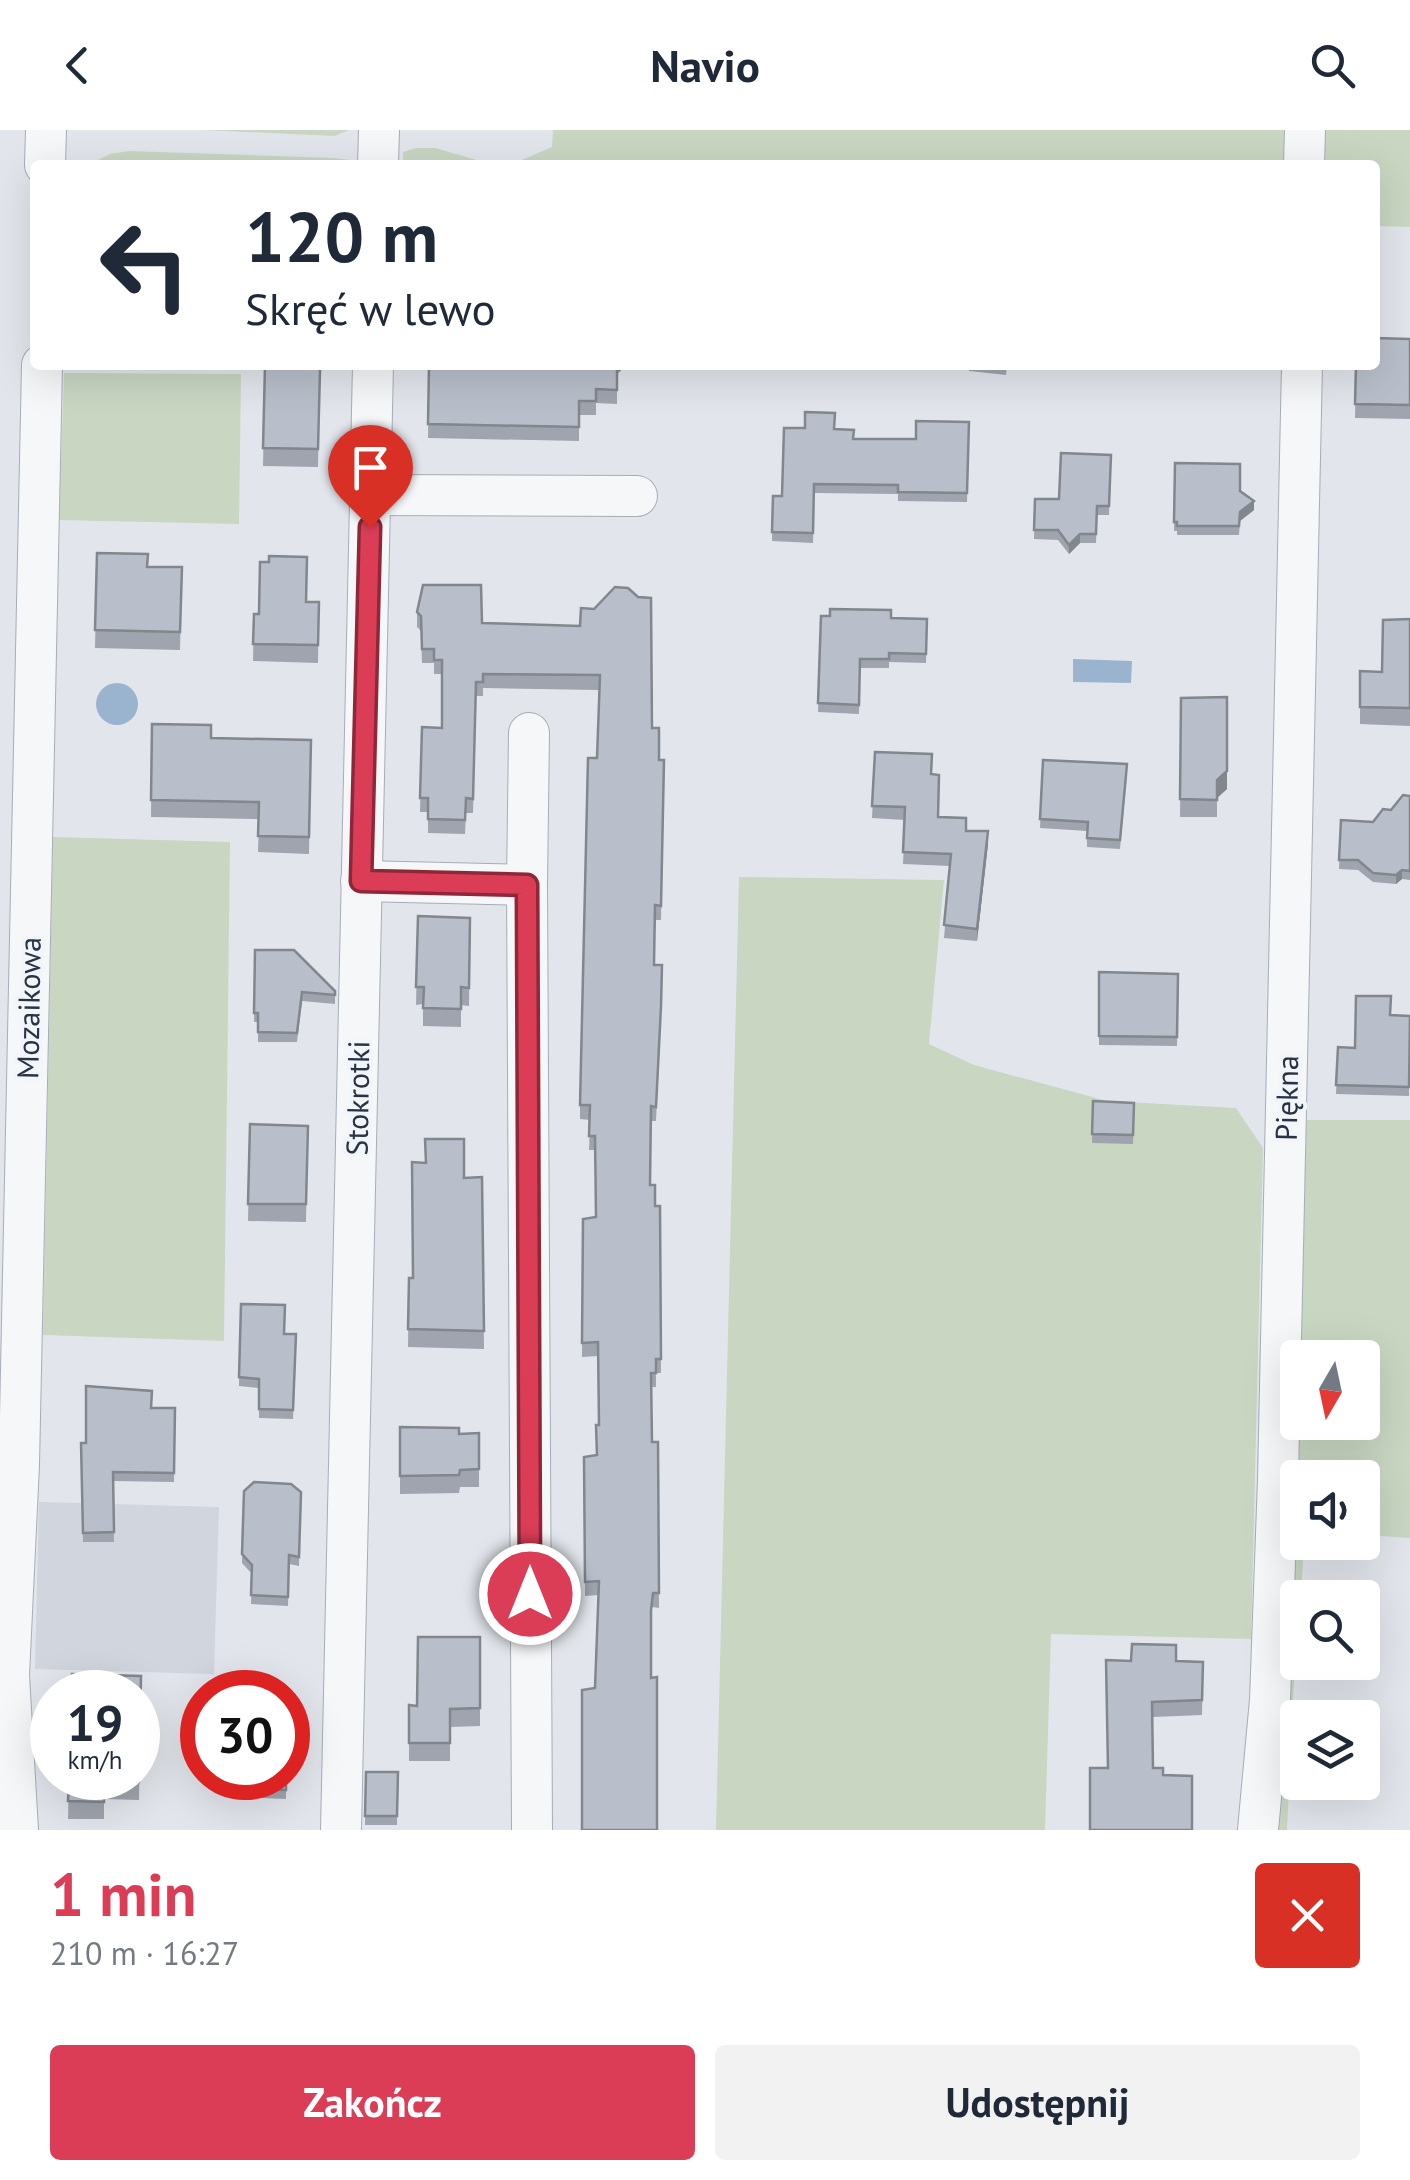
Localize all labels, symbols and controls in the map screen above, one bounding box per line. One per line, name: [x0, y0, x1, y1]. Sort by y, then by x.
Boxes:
text: Navio: [650, 36, 760, 94]
icon: back: [50, 38, 105, 93]
icon: search: [1305, 38, 1360, 93]
text: 120 m: [245, 191, 438, 281]
icon: left: [80, 200, 210, 330]
text: Skręć w lewo: [245, 279, 496, 337]
pin: [328, 425, 413, 528]
icon: arrive: [343, 440, 398, 495]
street label: Mozaikowa: [7, 936, 49, 1080]
street label: Stokrotki: [336, 1040, 378, 1156]
street label: Piękna: [1266, 1055, 1306, 1141]
north arrow: [1280, 1340, 1380, 1440]
map controls: [1280, 1340, 1380, 1800]
button: sound: [1280, 1460, 1380, 1560]
position arrow: [478, 1542, 582, 1646]
button: search: [1280, 1580, 1380, 1680]
speed limit sign: 30: [180, 1670, 310, 1800]
text: 19: [67, 1690, 123, 1755]
button: layers: [1280, 1700, 1380, 1800]
text: km/h: [68, 1744, 122, 1776]
text: 1 min: [50, 1855, 196, 1933]
button: close: [1255, 1863, 1360, 1968]
text: 210 m · 16:27: [50, 1932, 239, 1974]
button: Zakończ: [50, 2045, 695, 2160]
button: Udostępnij: [715, 2045, 1360, 2160]

